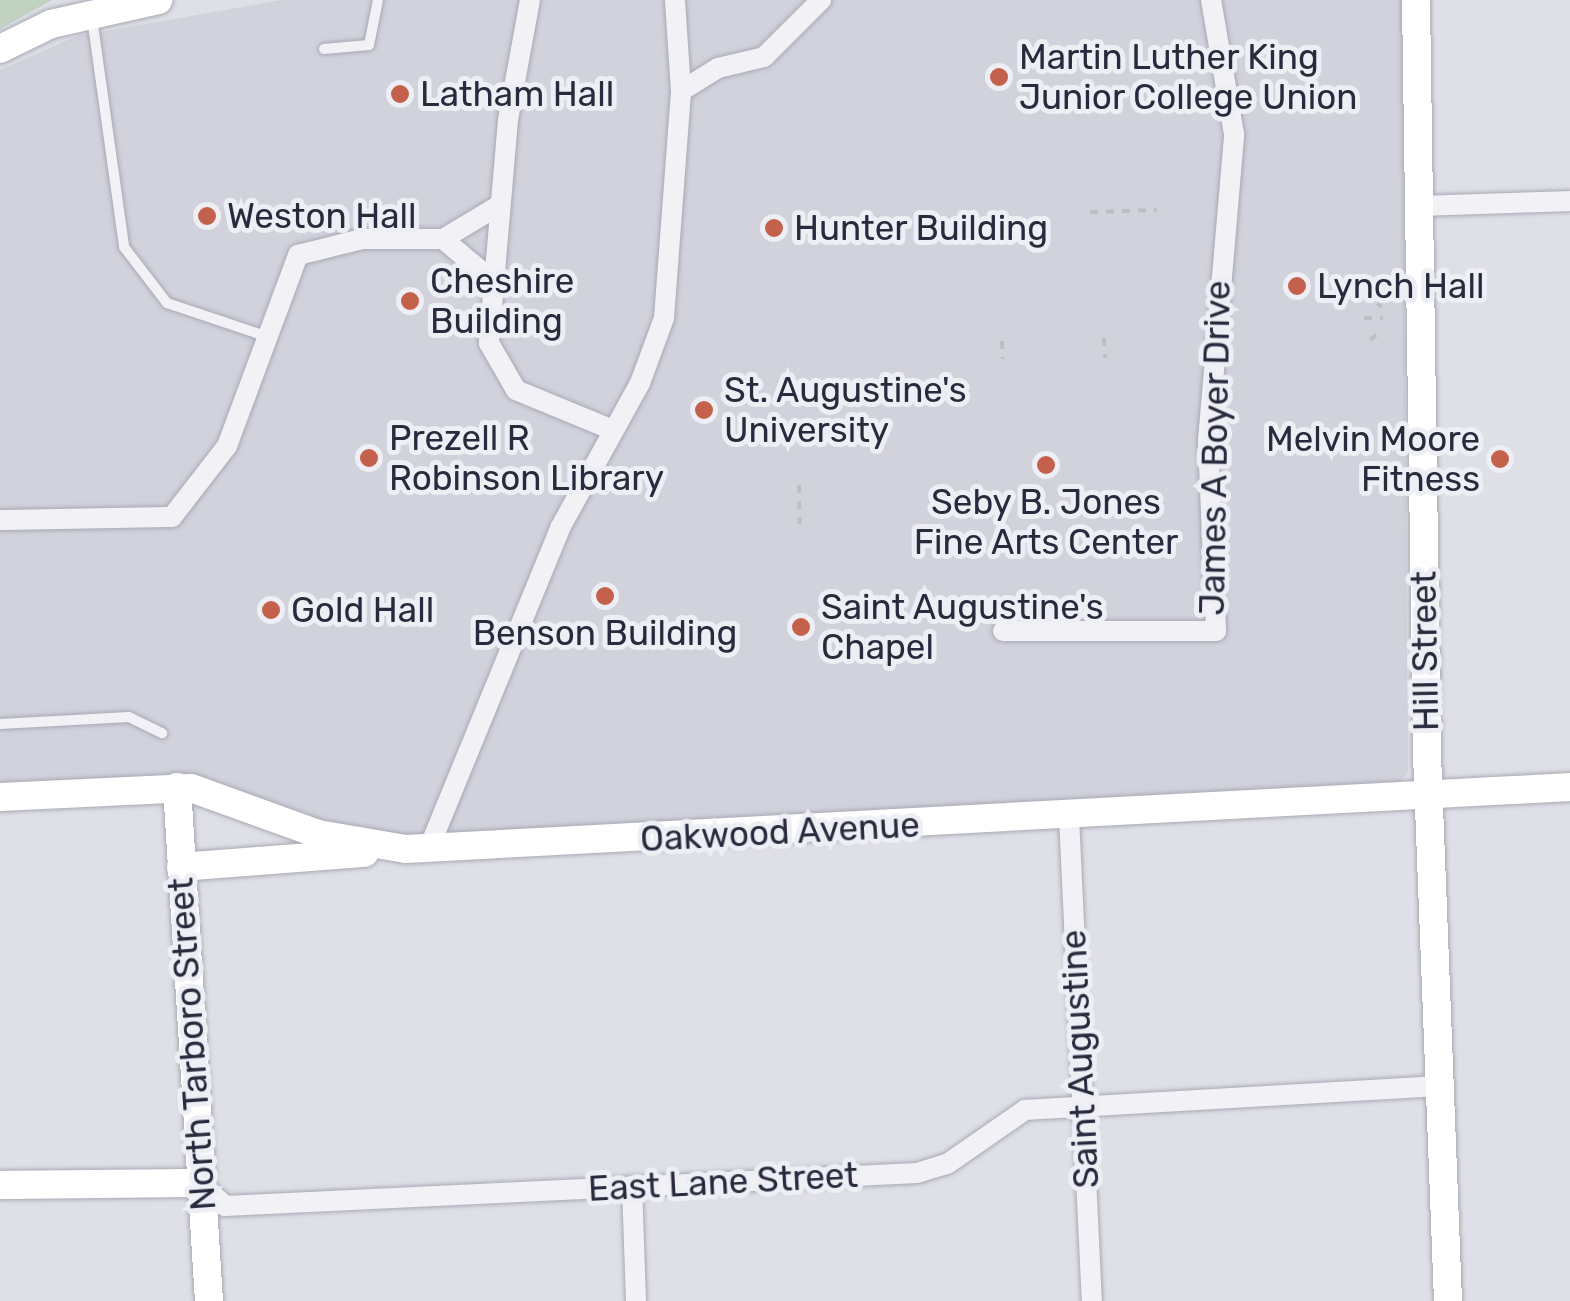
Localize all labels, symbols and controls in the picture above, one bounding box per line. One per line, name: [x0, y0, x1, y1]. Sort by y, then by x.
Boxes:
place label: Martin Luther King Junior College Union: [1019, 36, 1358, 118]
marker: Martin Luther King Junior College Union: [988, 66, 1010, 88]
place label: Latham Hall: [420, 73, 614, 115]
marker: Latham Hall: [389, 83, 411, 105]
place label: Weston Hall: [227, 195, 417, 237]
marker: Weston Hall: [196, 205, 218, 227]
place label: Hunter Building: [794, 207, 1049, 249]
marker: Hunter Building: [763, 217, 785, 239]
place label: Cheshire Building: [430, 260, 574, 342]
place label: Lynch Hall: [1317, 265, 1484, 307]
marker: Lynch Hall: [1286, 275, 1308, 297]
street label: James A Boyer Drive: [1191, 279, 1239, 617]
marker: Cheshire Building: [399, 290, 421, 312]
place label: St. Augustine's University: [724, 369, 968, 451]
marker: St. Augustine's University: [693, 399, 715, 421]
place label: Prezell R Robinson Library: [389, 417, 664, 499]
place label: Melvin Moore Fitness: [1266, 418, 1480, 500]
marker: Prezell R Robinson Library: [358, 447, 380, 469]
marker: Melvin Moore Fitness: [1489, 448, 1511, 470]
marker: Seby B. Jones Fine Arts Center: [1035, 454, 1057, 476]
place label: Seby B. Jones Fine Arts Center: [913, 481, 1179, 563]
street label: Hill Street: [1403, 571, 1447, 731]
marker: Benson Building: [594, 585, 616, 607]
place label: Saint Augustine's Chapel: [821, 586, 1105, 668]
place label: Gold Hall: [291, 589, 434, 631]
marker: Gold Hall: [260, 599, 282, 621]
place label: Benson Building: [473, 612, 737, 654]
marker: Saint Augustine's Chapel: [790, 616, 812, 638]
street label: Oakwood Avenue: [639, 804, 921, 860]
street label: North Tarboro Street: [159, 876, 225, 1212]
street label: Saint Augustine: [1052, 928, 1108, 1190]
street label: East Lane Street: [587, 1154, 859, 1210]

